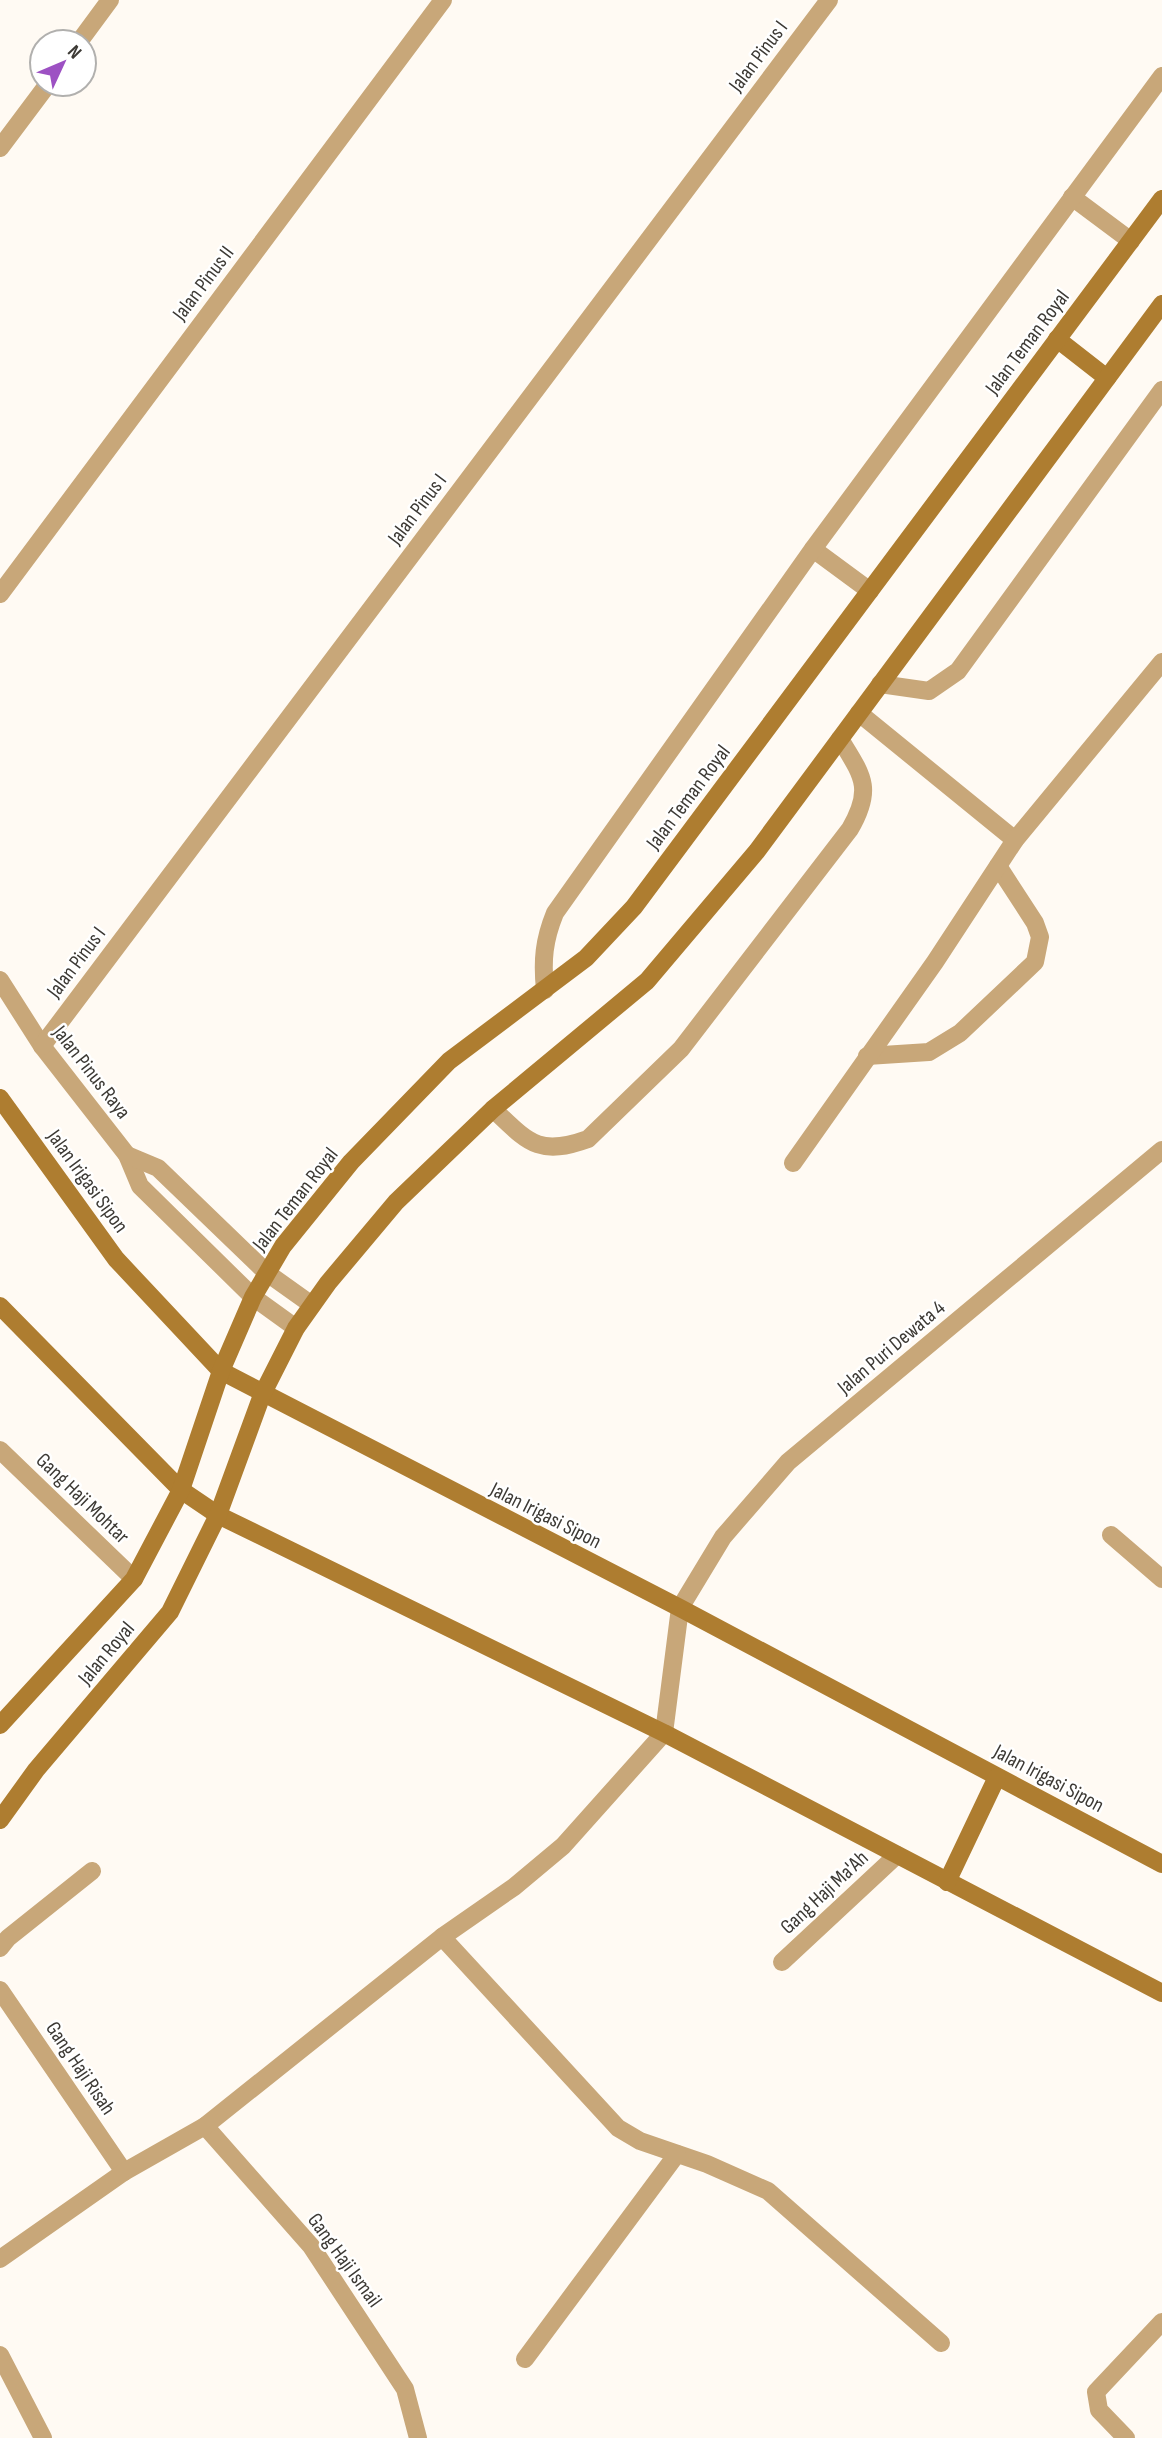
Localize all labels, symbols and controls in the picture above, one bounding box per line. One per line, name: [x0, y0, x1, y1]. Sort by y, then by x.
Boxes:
street label: Jalan Pinus I: [723, 16, 793, 98]
north arrow: [28, 28, 98, 98]
text: N: [62, 41, 86, 64]
street label: Jalan Pinus II: [167, 241, 239, 326]
street label: Jalan Teman Royal: [980, 285, 1075, 400]
street label: Jalan Pinus I: [382, 469, 452, 551]
street label: Jalan Teman Royal: [641, 740, 736, 855]
street label: Jalan Pinus I: [41, 922, 111, 1004]
street label: Jalan Pinus Raya: [47, 1020, 136, 1124]
street label: Jalan Irigasi Sipon: [41, 1124, 133, 1238]
street label: Jalan Teman Royal: [247, 1143, 343, 1257]
street label: Jalan Puri Dewata 4: [832, 1295, 950, 1400]
street label: Gang Haji Mohtar: [31, 1448, 134, 1549]
street label: Jalan Irigasi Sipon: [485, 1476, 605, 1554]
street label: Jalan Royal: [72, 1617, 140, 1691]
street label: Jalan Irigasi Sipon: [989, 1738, 1108, 1818]
street label: Gang Haji Ma'Ah: [775, 1845, 873, 1939]
street label: Gang Haji Risah: [40, 2017, 121, 2120]
street label: Gang Haji Ismail: [302, 2208, 387, 2312]

